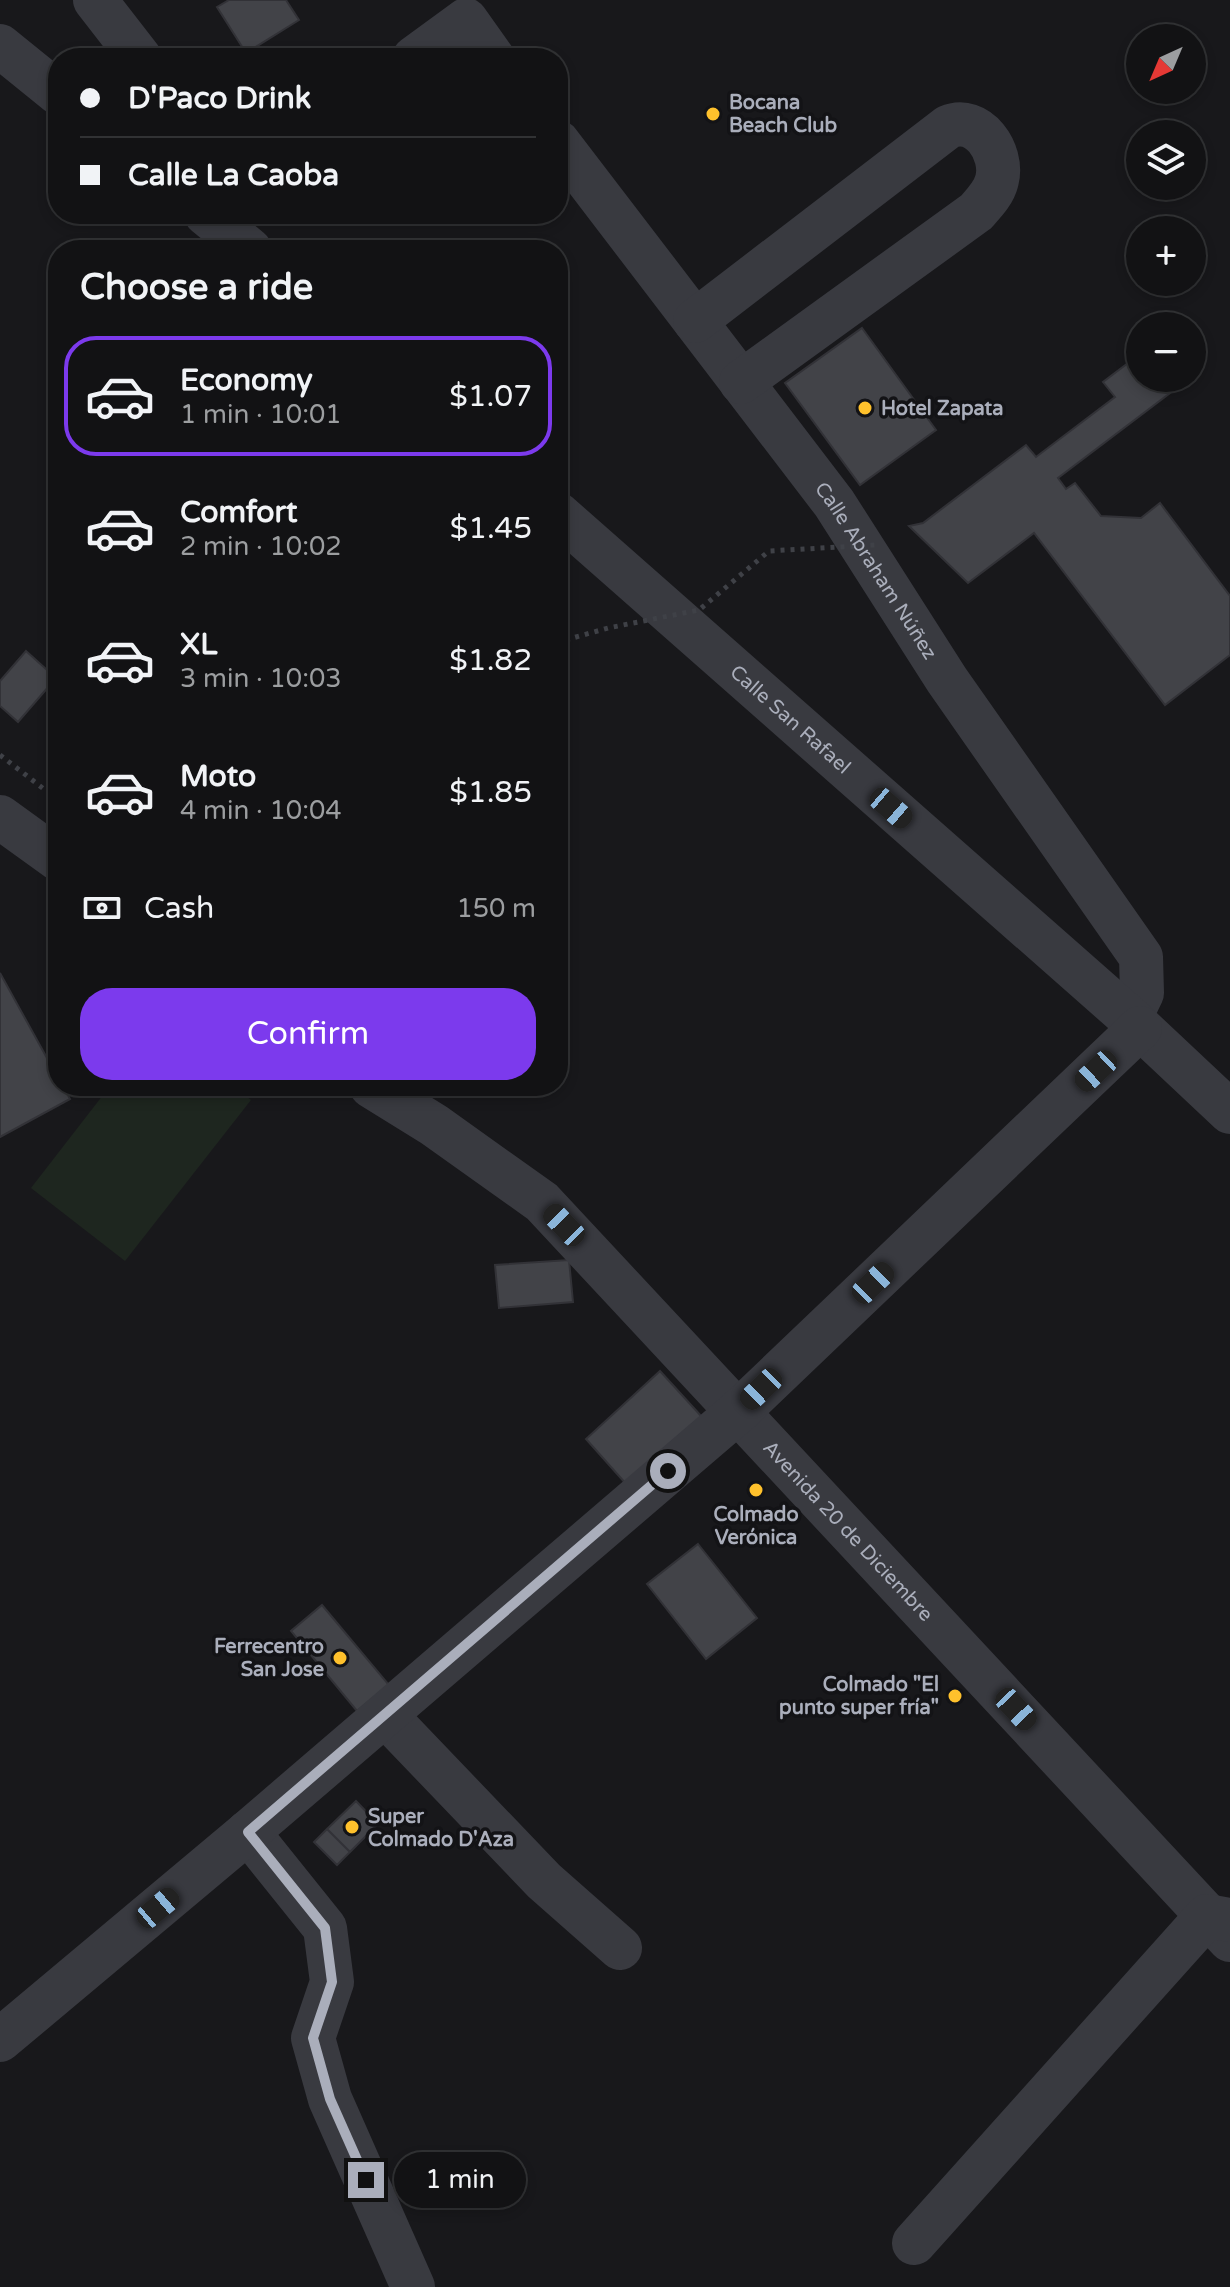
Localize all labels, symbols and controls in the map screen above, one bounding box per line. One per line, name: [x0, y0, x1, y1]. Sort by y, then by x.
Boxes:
north arrow: [1126, 24, 1206, 104]
map controls: [1126, 24, 1206, 392]
text: D'Paco Drink: [128, 80, 311, 117]
place label: Bocana Beach Club: [729, 91, 837, 138]
marker: Bocana Beach Club: [704, 105, 722, 123]
button: layers: [1126, 120, 1206, 200]
text: Calle La Caoba: [128, 157, 339, 194]
button: +: [1126, 216, 1206, 296]
text: Choose a ride: [80, 266, 313, 309]
button: −: [1126, 312, 1206, 392]
icon: car: [84, 360, 156, 432]
text: Economy: [180, 362, 313, 399]
text: $1.07: [449, 378, 532, 415]
place label: Hotel Zapata: [881, 397, 1003, 421]
text: 1 min · 10:01: [180, 399, 342, 430]
marker: Hotel Zapata: [856, 399, 874, 417]
street label: Calle Abraham Núñez: [809, 478, 942, 664]
icon: car: [84, 492, 156, 564]
text: Comfort: [180, 494, 298, 531]
text: $1.45: [450, 510, 532, 547]
text: 2 min · 10:02: [180, 531, 342, 562]
icon: car: [84, 624, 156, 696]
text: XL: [180, 626, 217, 663]
text: $1.82: [449, 642, 532, 679]
street label: Calle San Rafael: [725, 660, 855, 779]
text: 3 min · 10:03: [180, 663, 342, 694]
icon: car: [84, 756, 156, 828]
text: Moto: [180, 758, 256, 795]
text: $1.85: [449, 774, 532, 811]
car: [865, 783, 917, 833]
text: 4 min · 10:04: [180, 795, 342, 826]
icon: cash: [80, 886, 124, 930]
text: Cash: [144, 890, 214, 927]
text: 150 m: [456, 893, 536, 924]
button: Confirm: [80, 988, 536, 1080]
car: [1070, 1046, 1122, 1096]
car: [539, 1199, 589, 1251]
car: [847, 1258, 899, 1308]
car: [735, 1364, 787, 1414]
street label: Avenida 20 de Diciembre: [758, 1436, 938, 1627]
route start: [650, 1453, 686, 1489]
marker: Colmado Verónica: [747, 1481, 765, 1499]
place label: Colmado Verónica: [713, 1503, 799, 1550]
place label: Ferrecentro San Jose: [214, 1635, 324, 1682]
marker: Ferrecentro San Jose: [331, 1649, 349, 1667]
place label: Colmado "El punto super fría": [779, 1673, 939, 1720]
car: [991, 1683, 1041, 1735]
marker: Colmado "El punto super fría": [946, 1687, 964, 1705]
place label: Super Colmado D'Aza: [368, 1805, 514, 1852]
marker: Super Colmado D'Aza: [343, 1818, 361, 1836]
car: [132, 1883, 184, 1933]
callout: 1 min: [394, 2152, 526, 2208]
route end: [348, 2162, 384, 2198]
text: 1 min: [425, 2164, 495, 2195]

